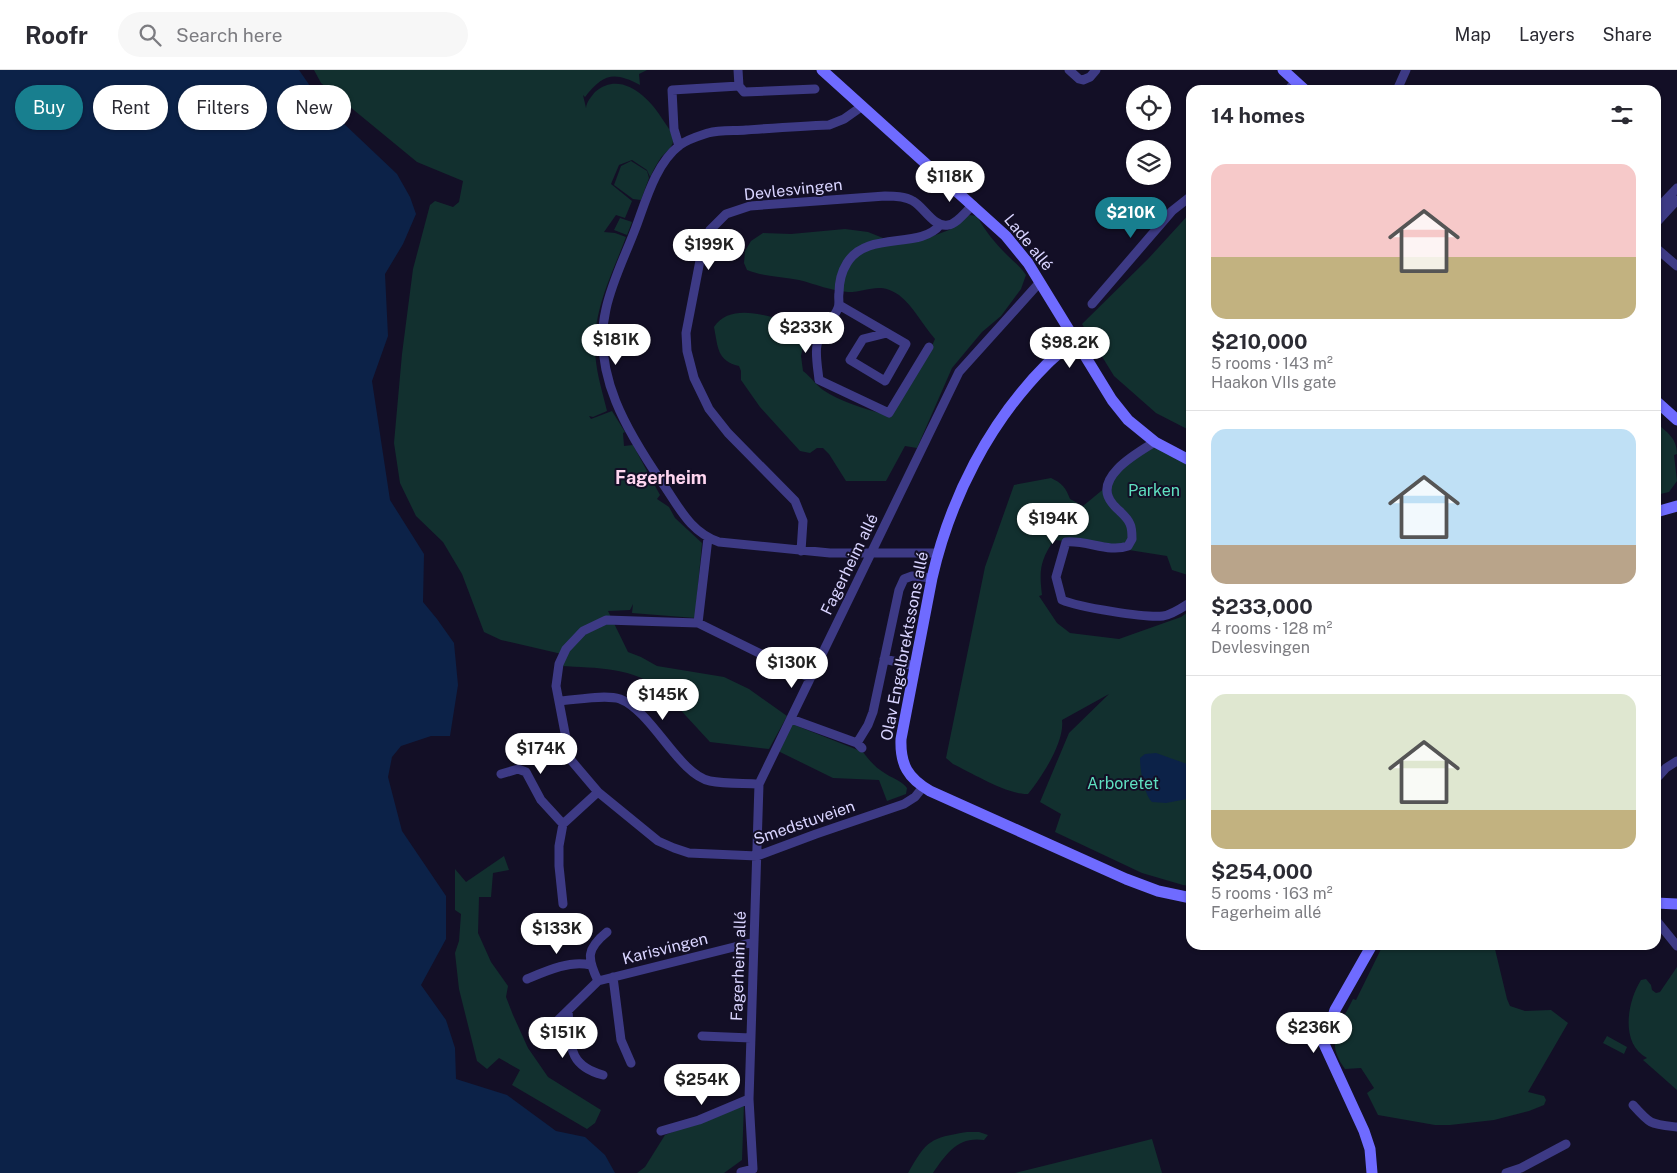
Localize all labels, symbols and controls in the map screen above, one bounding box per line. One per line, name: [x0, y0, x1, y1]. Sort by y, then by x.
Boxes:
search box: [118, 12, 468, 57]
text: Roofr: [25, 21, 88, 49]
icon: search: [136, 21, 164, 49]
text: Search here: [176, 24, 283, 46]
text: Map: [1455, 24, 1491, 45]
text: Layers: [1519, 24, 1575, 45]
text: Share: [1603, 24, 1652, 45]
chip: Buy: [15, 85, 83, 130]
chip: Rent: [93, 85, 168, 130]
chip: Filters: [178, 85, 267, 130]
chip: New: [277, 85, 351, 130]
map controls: [1126, 85, 1171, 185]
button: locate: [1126, 85, 1171, 130]
icon: filters: [1608, 101, 1636, 129]
text: 14 homes: [1211, 103, 1305, 128]
button: layers: [1126, 140, 1171, 185]
pin: $118K: [915, 160, 985, 203]
text: $118K: [927, 167, 973, 186]
street label: Devlesvingen: [743, 175, 843, 204]
pin: $210K: [1096, 196, 1166, 239]
icon: home: [1379, 196, 1469, 286]
text: $210K: [1106, 203, 1156, 222]
street label: Lade allé: [1000, 210, 1057, 274]
pin: $199K: [674, 228, 744, 271]
text: $199K: [684, 235, 734, 254]
pin: $233K: [771, 312, 841, 354]
text: $233K: [779, 318, 833, 337]
pin: $181K: [581, 324, 651, 366]
pin: $98.2K: [1029, 326, 1111, 369]
text: $210,000: [1211, 329, 1307, 354]
text: $181K: [593, 330, 639, 349]
text: $98.2K: [1041, 333, 1099, 352]
text: 5 rooms · 143 m²: [1211, 354, 1333, 373]
text: Haakon VIIs gate: [1211, 373, 1336, 392]
icon: home: [1379, 462, 1469, 552]
district label: Fagerheim: [615, 467, 707, 488]
park label: Parken: [1128, 481, 1180, 500]
pin: $194K: [1018, 502, 1088, 545]
text: $194K: [1028, 509, 1078, 528]
street label: Fagerheim allé: [817, 511, 882, 618]
street label: Olav Engelbrektssons allé: [877, 550, 932, 742]
text: $233,000: [1211, 594, 1313, 619]
text: 4 rooms · 128 m²: [1211, 619, 1332, 638]
text: Devlesvingen: [1211, 638, 1310, 657]
pin: $130K: [757, 646, 827, 689]
text: $130K: [767, 653, 817, 672]
pin: $145K: [628, 678, 698, 721]
text: $145K: [638, 685, 688, 704]
icon: home: [1379, 727, 1469, 817]
pin: $174K: [506, 732, 576, 775]
text: $174K: [516, 739, 566, 758]
park label: Arboretet: [1087, 774, 1159, 793]
street label: Smedstuveien: [751, 796, 857, 849]
text: $254,000: [1211, 859, 1313, 884]
text: 5 rooms · 163 m²: [1211, 884, 1333, 903]
text: Fagerheim allé: [1211, 903, 1321, 922]
street label: Fagerheim allé: [727, 911, 750, 1021]
pin: $133K: [522, 912, 592, 955]
text: $133K: [532, 919, 582, 938]
street label: Karisvingen: [620, 929, 710, 968]
pin: $236K: [1279, 1012, 1349, 1054]
pin: $151K: [528, 1016, 598, 1059]
text: $236K: [1287, 1018, 1341, 1037]
text: $151K: [540, 1023, 586, 1042]
pin: $254K: [667, 1064, 737, 1106]
text: $254K: [675, 1070, 729, 1089]

